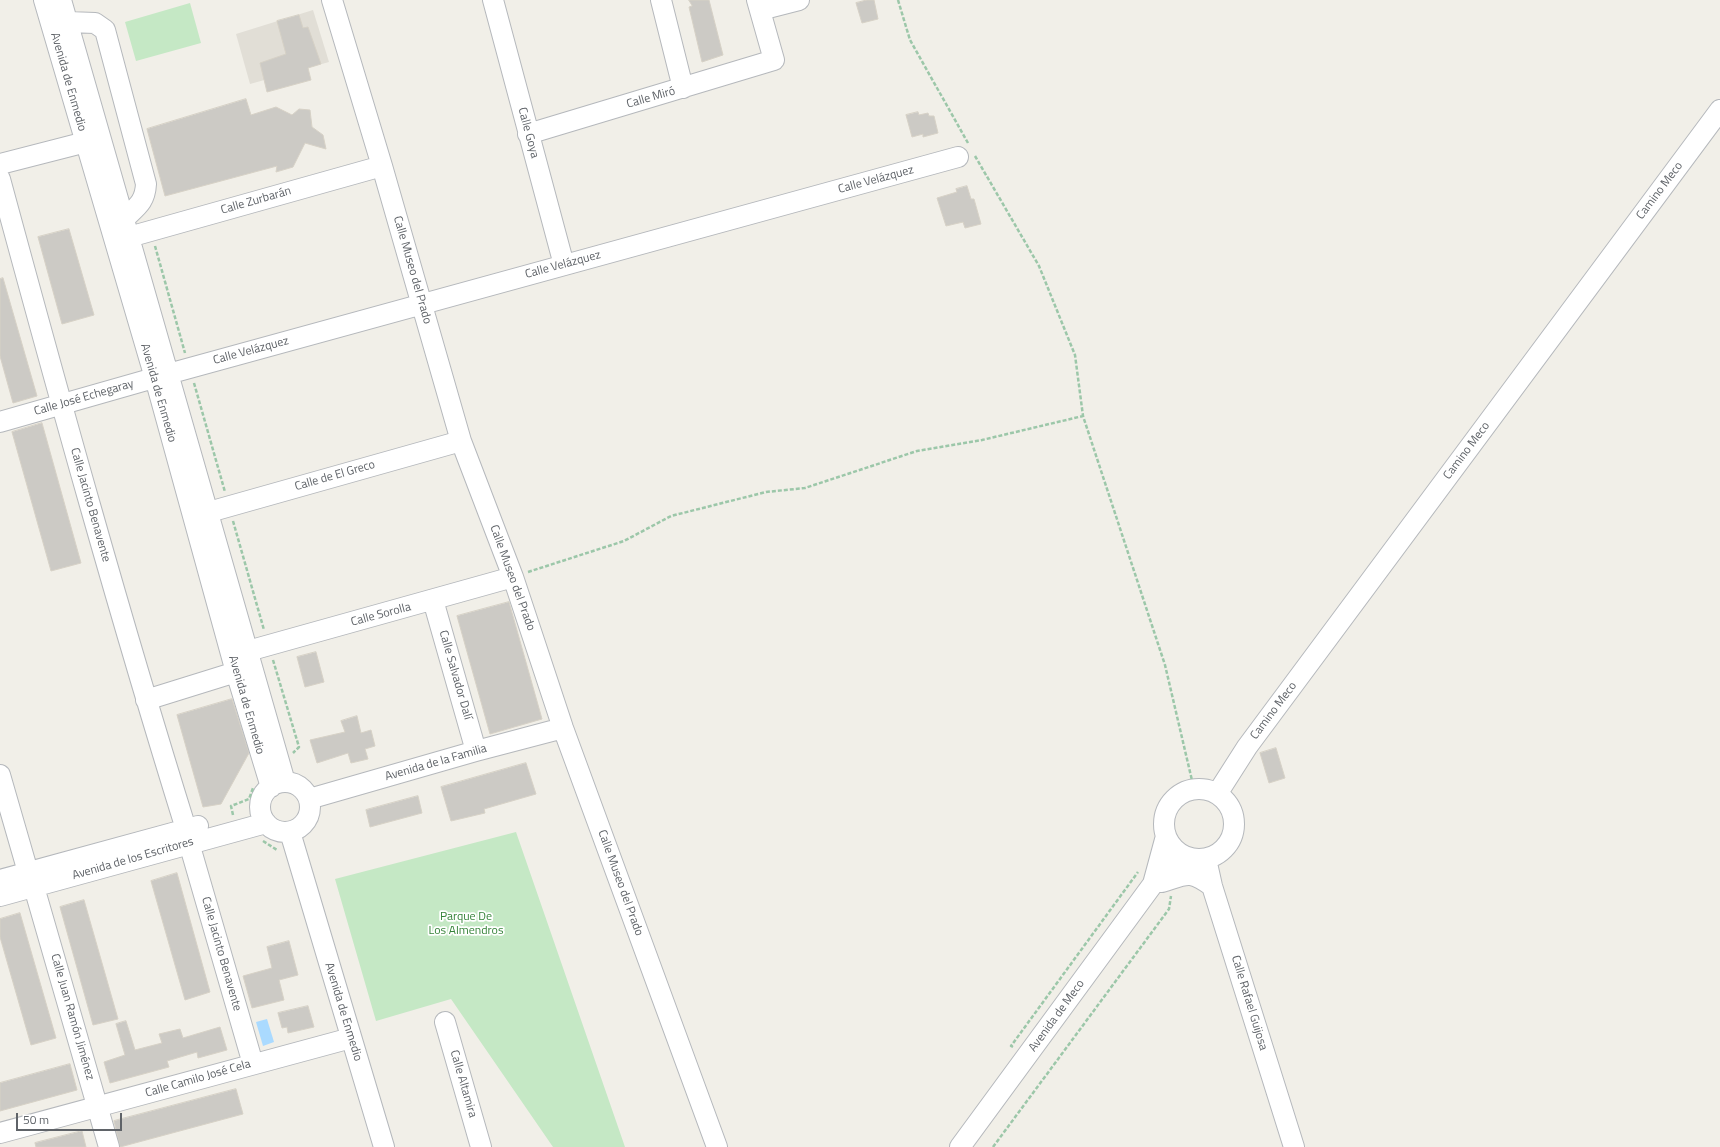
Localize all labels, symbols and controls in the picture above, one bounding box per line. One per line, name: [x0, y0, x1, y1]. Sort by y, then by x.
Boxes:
street label: Avenida de Enmedio: [47, 31, 89, 133]
street label: Calle Miró: [625, 84, 677, 112]
street label: Calle Goya: [514, 106, 542, 160]
street label: Camino Meco: [1634, 159, 1686, 223]
street label: Calle Velázquez: [837, 163, 915, 197]
street label: Calle Zurbarán: [219, 184, 293, 218]
street label: Calle Museo del Prado: [390, 214, 434, 326]
street label: Calle Velázquez: [524, 248, 602, 282]
street label: Calle Velázquez: [212, 334, 290, 368]
street label: Avenida de Enmedio: [137, 342, 179, 444]
street label: Calle José Echegaray: [32, 377, 136, 419]
street label: Camino Meco: [1441, 419, 1493, 483]
street label: Calle Jacinto Benavente: [67, 446, 113, 564]
street label: Calle de El Greco: [293, 458, 377, 494]
street label: Calle Museo del Prado: [486, 523, 538, 633]
street label: Calle Sorolla: [349, 600, 413, 630]
street label: Calle Salvador Dalí: [435, 629, 475, 721]
street label: Avenida de Enmedio: [225, 654, 267, 756]
street label: Camino Meco: [1248, 679, 1300, 743]
street label: Avenida de la Familia: [383, 742, 489, 784]
street label: Calle Museo del Prado: [594, 828, 646, 938]
street label: Avenida de los Escritores: [71, 835, 195, 883]
street label: Calle Jacinto Benavente: [198, 895, 244, 1013]
park label: Parque De Los Almendros: [429, 910, 503, 938]
street label: Calle Juan Ramón Jiménez: [47, 952, 97, 1082]
street label: Calle Rafael Guijosa: [1228, 954, 1270, 1052]
street label: Avenida de Enmedio: [321, 961, 365, 1063]
street label: Avenida de Meco: [1026, 977, 1088, 1055]
street label: Calle Altamira: [446, 1048, 480, 1120]
street label: Calle Camilo José Cela: [144, 1057, 252, 1101]
scale bar: [18, 1105, 124, 1131]
text: 50 m: [23, 1110, 49, 1129]

